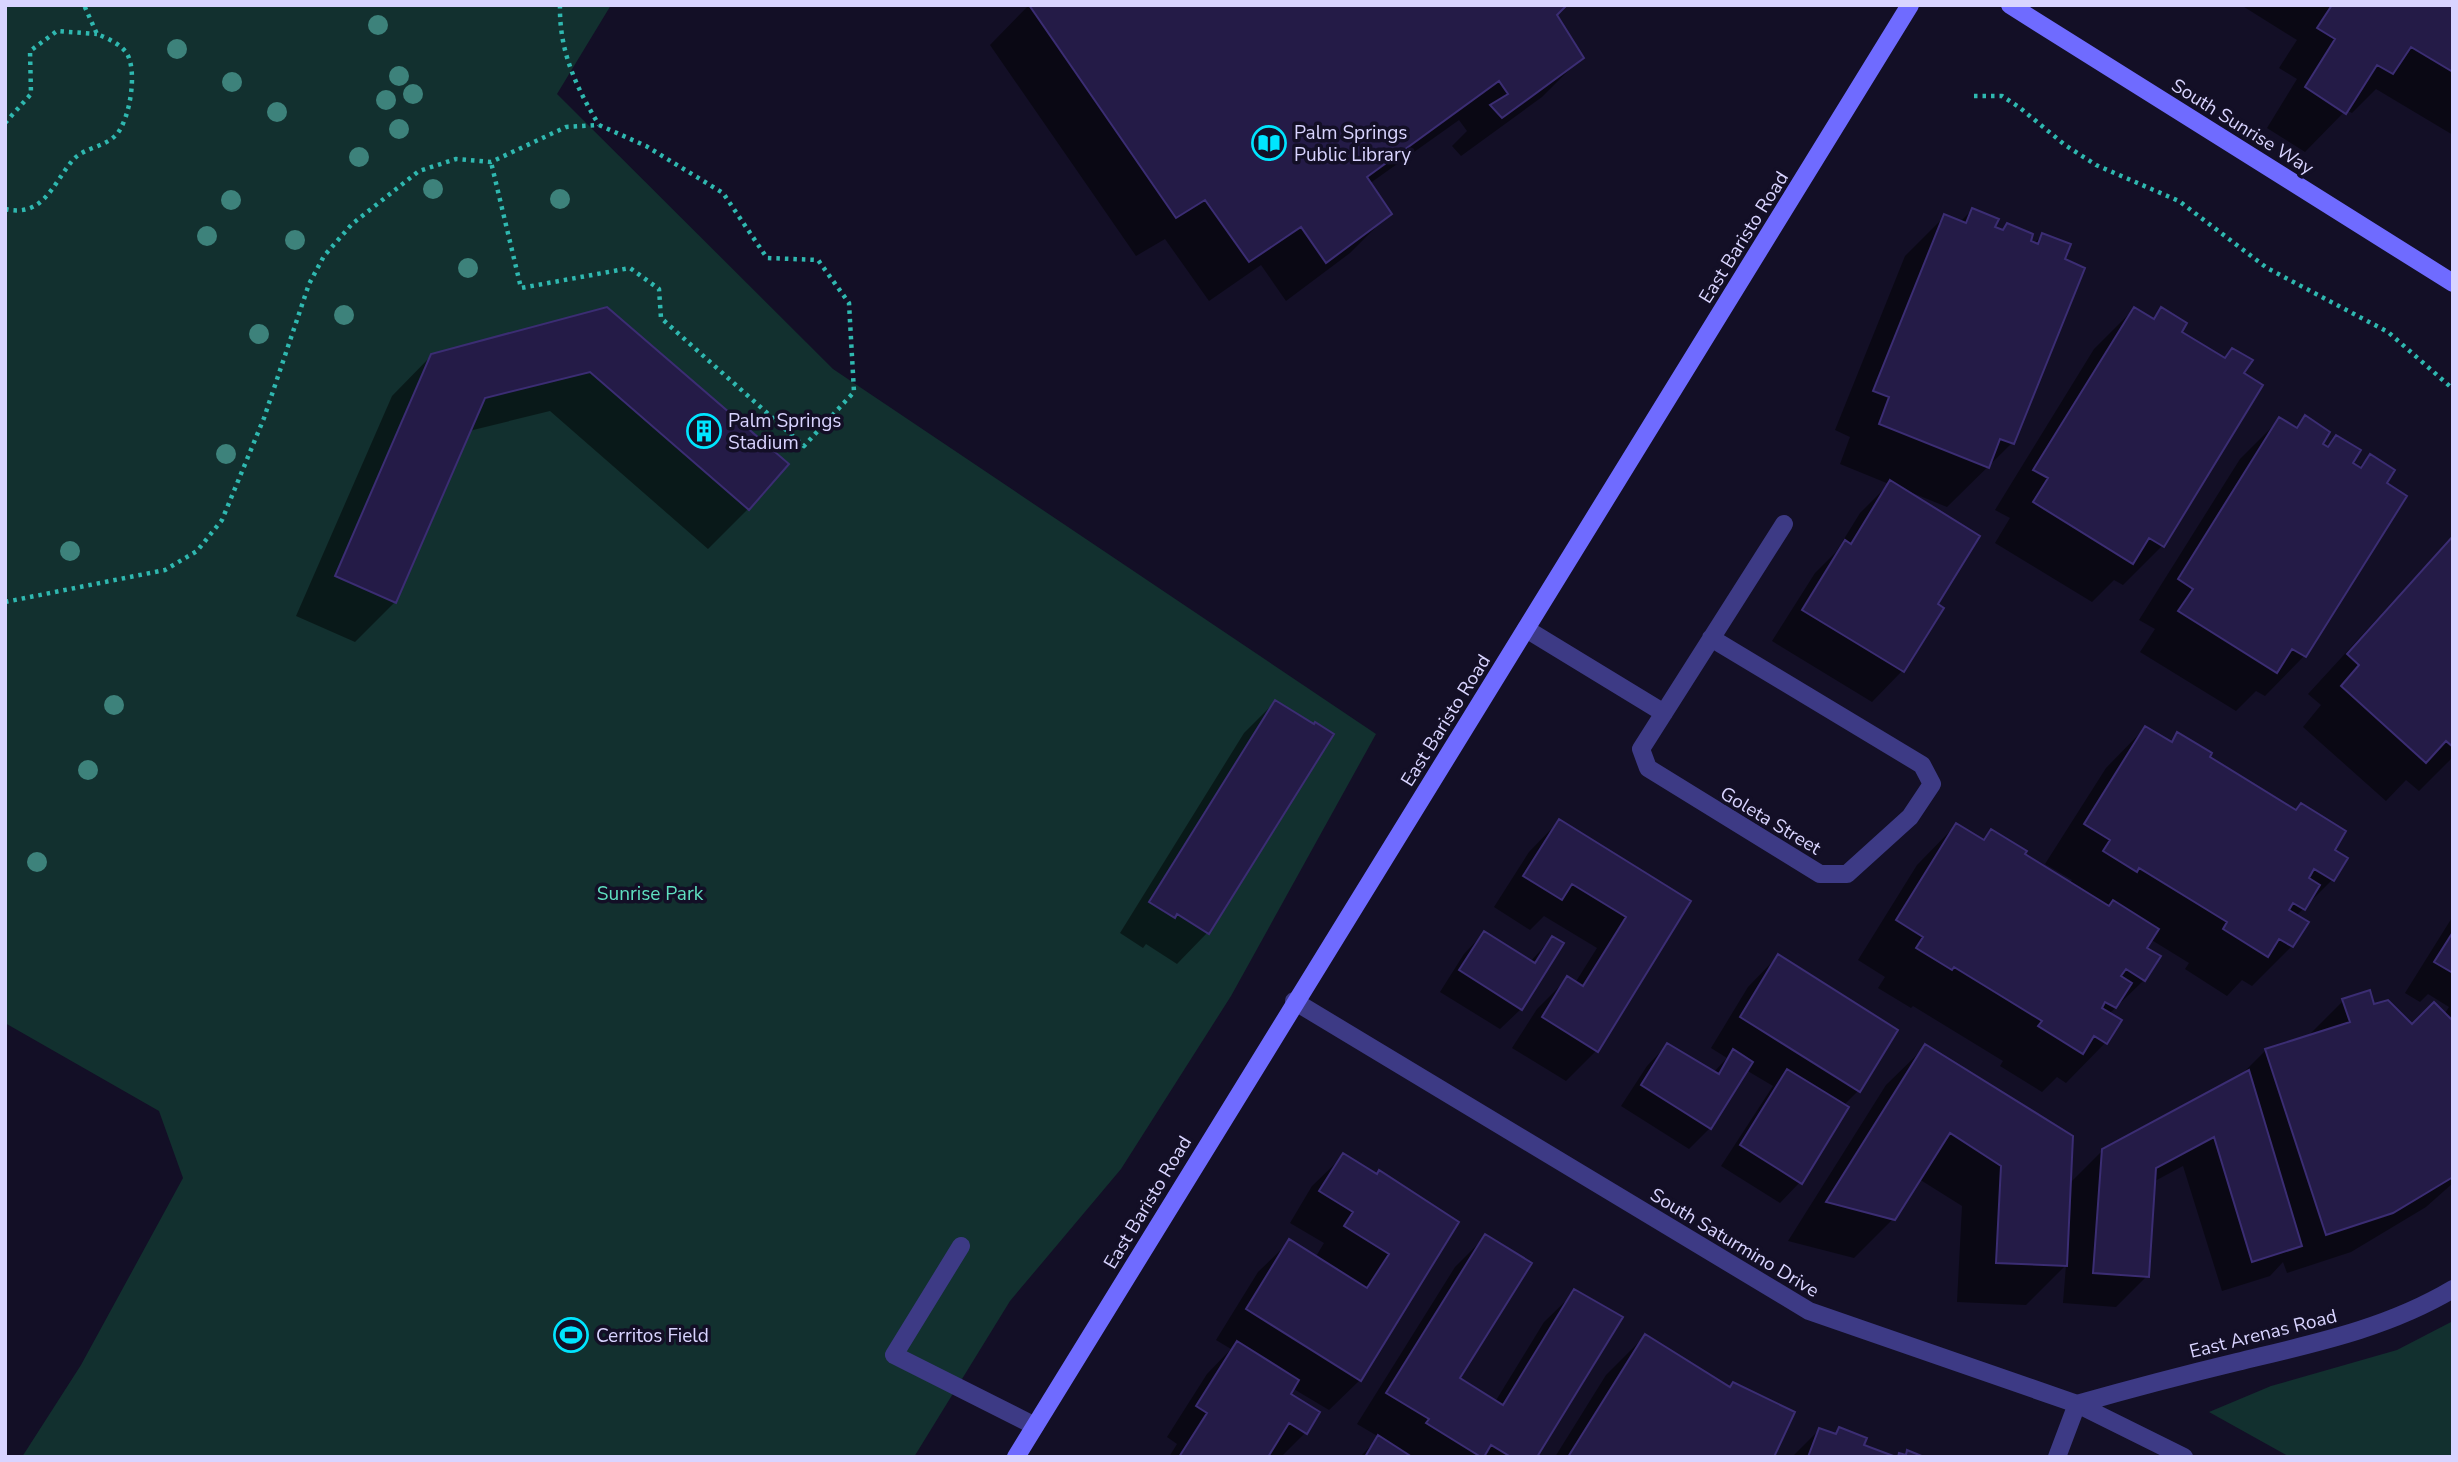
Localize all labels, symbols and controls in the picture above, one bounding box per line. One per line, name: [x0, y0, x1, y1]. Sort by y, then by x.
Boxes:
street label: South Sunrise Way: [2166, 73, 2319, 181]
place label: Palm Springs Public Library: [1294, 120, 1411, 168]
library icon: Palm Springs Public Library: [1250, 124, 1288, 162]
street label: East Baristo Road: [1693, 167, 1795, 308]
place label: Palm Springs Stadium: [728, 408, 841, 456]
building icon: Palm Springs Stadium: [685, 412, 723, 450]
street label: East Baristo Road: [1395, 650, 1497, 791]
street label: Goleta Street: [1715, 781, 1826, 861]
park label: Sunrise Park: [597, 881, 704, 907]
street label: East Baristo Road: [1098, 1131, 1198, 1274]
street label: South Saturmino Drive: [1645, 1182, 1824, 1304]
street label: East Arenas Road: [2187, 1303, 2340, 1365]
sports icon: Cerritos Field: [552, 1316, 590, 1354]
place label: Cerritos Field: [596, 1323, 709, 1349]

